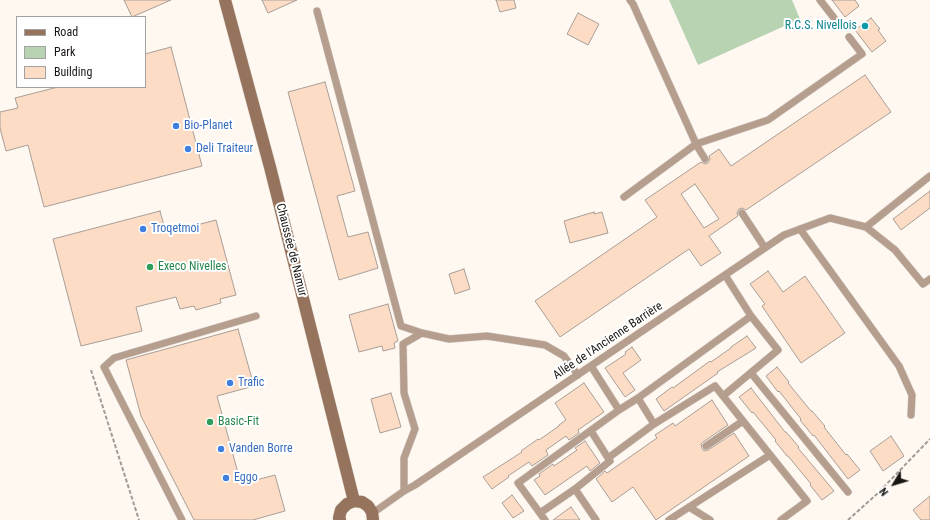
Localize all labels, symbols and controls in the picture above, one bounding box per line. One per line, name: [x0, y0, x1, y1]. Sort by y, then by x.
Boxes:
legend: [16, 16, 146, 88]
place label: R.C.S. Nivellois: [785, 19, 857, 33]
marker: R.C.S. Nivellois: [860, 21, 870, 31]
text: Road: [54, 25, 78, 39]
text: Park: [54, 45, 75, 59]
text: Building: [54, 65, 92, 79]
place label: Bio-Planet: [184, 119, 232, 133]
marker: Bio-Planet: [171, 121, 181, 131]
place label: Deli Traiteur: [196, 142, 253, 156]
marker: Deli Traiteur: [183, 144, 193, 154]
street label: Chaussée de Namur: [273, 202, 309, 298]
place label: Troqetmoi: [151, 222, 199, 236]
marker: Troqetmoi: [138, 224, 148, 234]
place label: Execo Nivelles: [158, 260, 227, 274]
marker: Execo Nivelles: [145, 262, 155, 272]
street label: Allée de l'Ancienne Barrière: [551, 299, 665, 383]
place label: Trafic: [238, 376, 264, 390]
marker: Trafic: [225, 378, 235, 388]
place label: Basic-Fit: [218, 415, 259, 429]
marker: Basic-Fit: [205, 417, 215, 427]
place label: Vanden Borre: [229, 442, 293, 456]
marker: Vanden Borre: [216, 444, 226, 454]
north arrow: [874, 464, 914, 504]
place label: Eggo: [234, 471, 258, 485]
marker: Eggo: [221, 473, 231, 483]
text: N: [877, 485, 891, 498]

